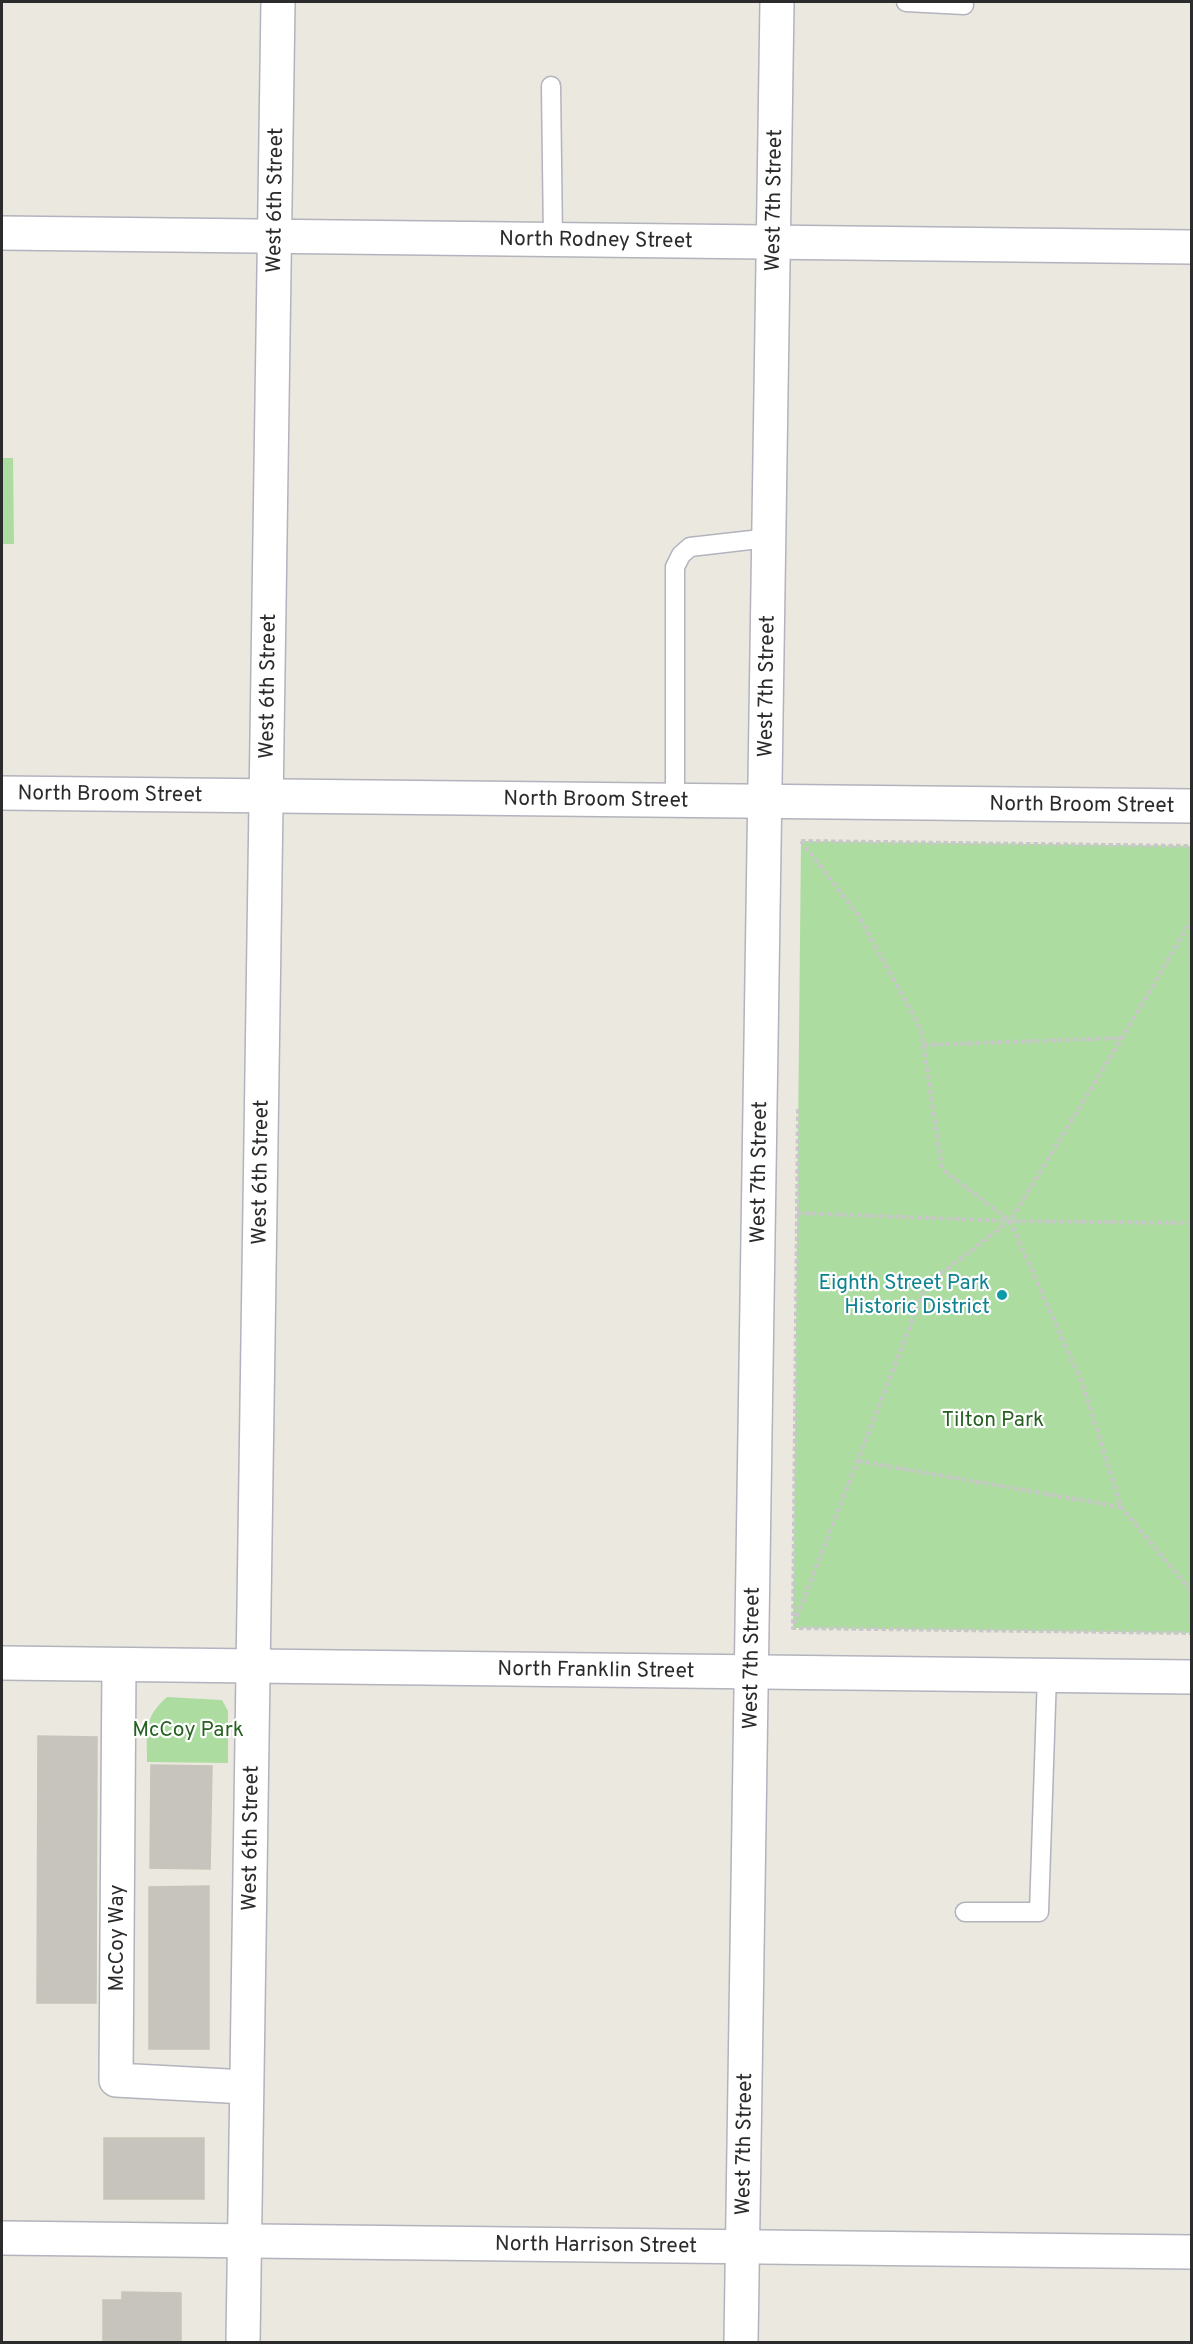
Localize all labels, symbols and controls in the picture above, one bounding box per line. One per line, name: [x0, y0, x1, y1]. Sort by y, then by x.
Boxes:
street label: West 6th Street: [260, 127, 290, 273]
street label: West 7th Street: [759, 129, 789, 272]
street label: North Rodney Street: [499, 225, 693, 255]
street label: West 6th Street: [253, 613, 282, 759]
street label: West 7th Street: [752, 615, 781, 758]
street label: North Broom Street: [17, 780, 203, 809]
street label: North Broom Street: [503, 785, 689, 814]
street label: North Broom Street: [989, 790, 1175, 819]
street label: West 6th Street: [246, 1099, 275, 1245]
street label: West 7th Street: [744, 1101, 774, 1244]
place label: Eighth Street Park Historic District: [818, 1270, 990, 1321]
marker: Eighth Street Park Historic District: [995, 1288, 1009, 1302]
park label: Tilton Park: [942, 1407, 1044, 1434]
street label: West 7th Street: [737, 1587, 766, 1730]
street label: North Franklin Street: [497, 1655, 695, 1685]
park label: McCoy Park: [132, 1717, 244, 1744]
street label: West 6th Street: [236, 1765, 265, 1911]
street label: McCoy Way: [104, 1884, 131, 1992]
street label: West 7th Street: [729, 2073, 759, 2215]
street label: North Harrison Street: [495, 2230, 697, 2260]

